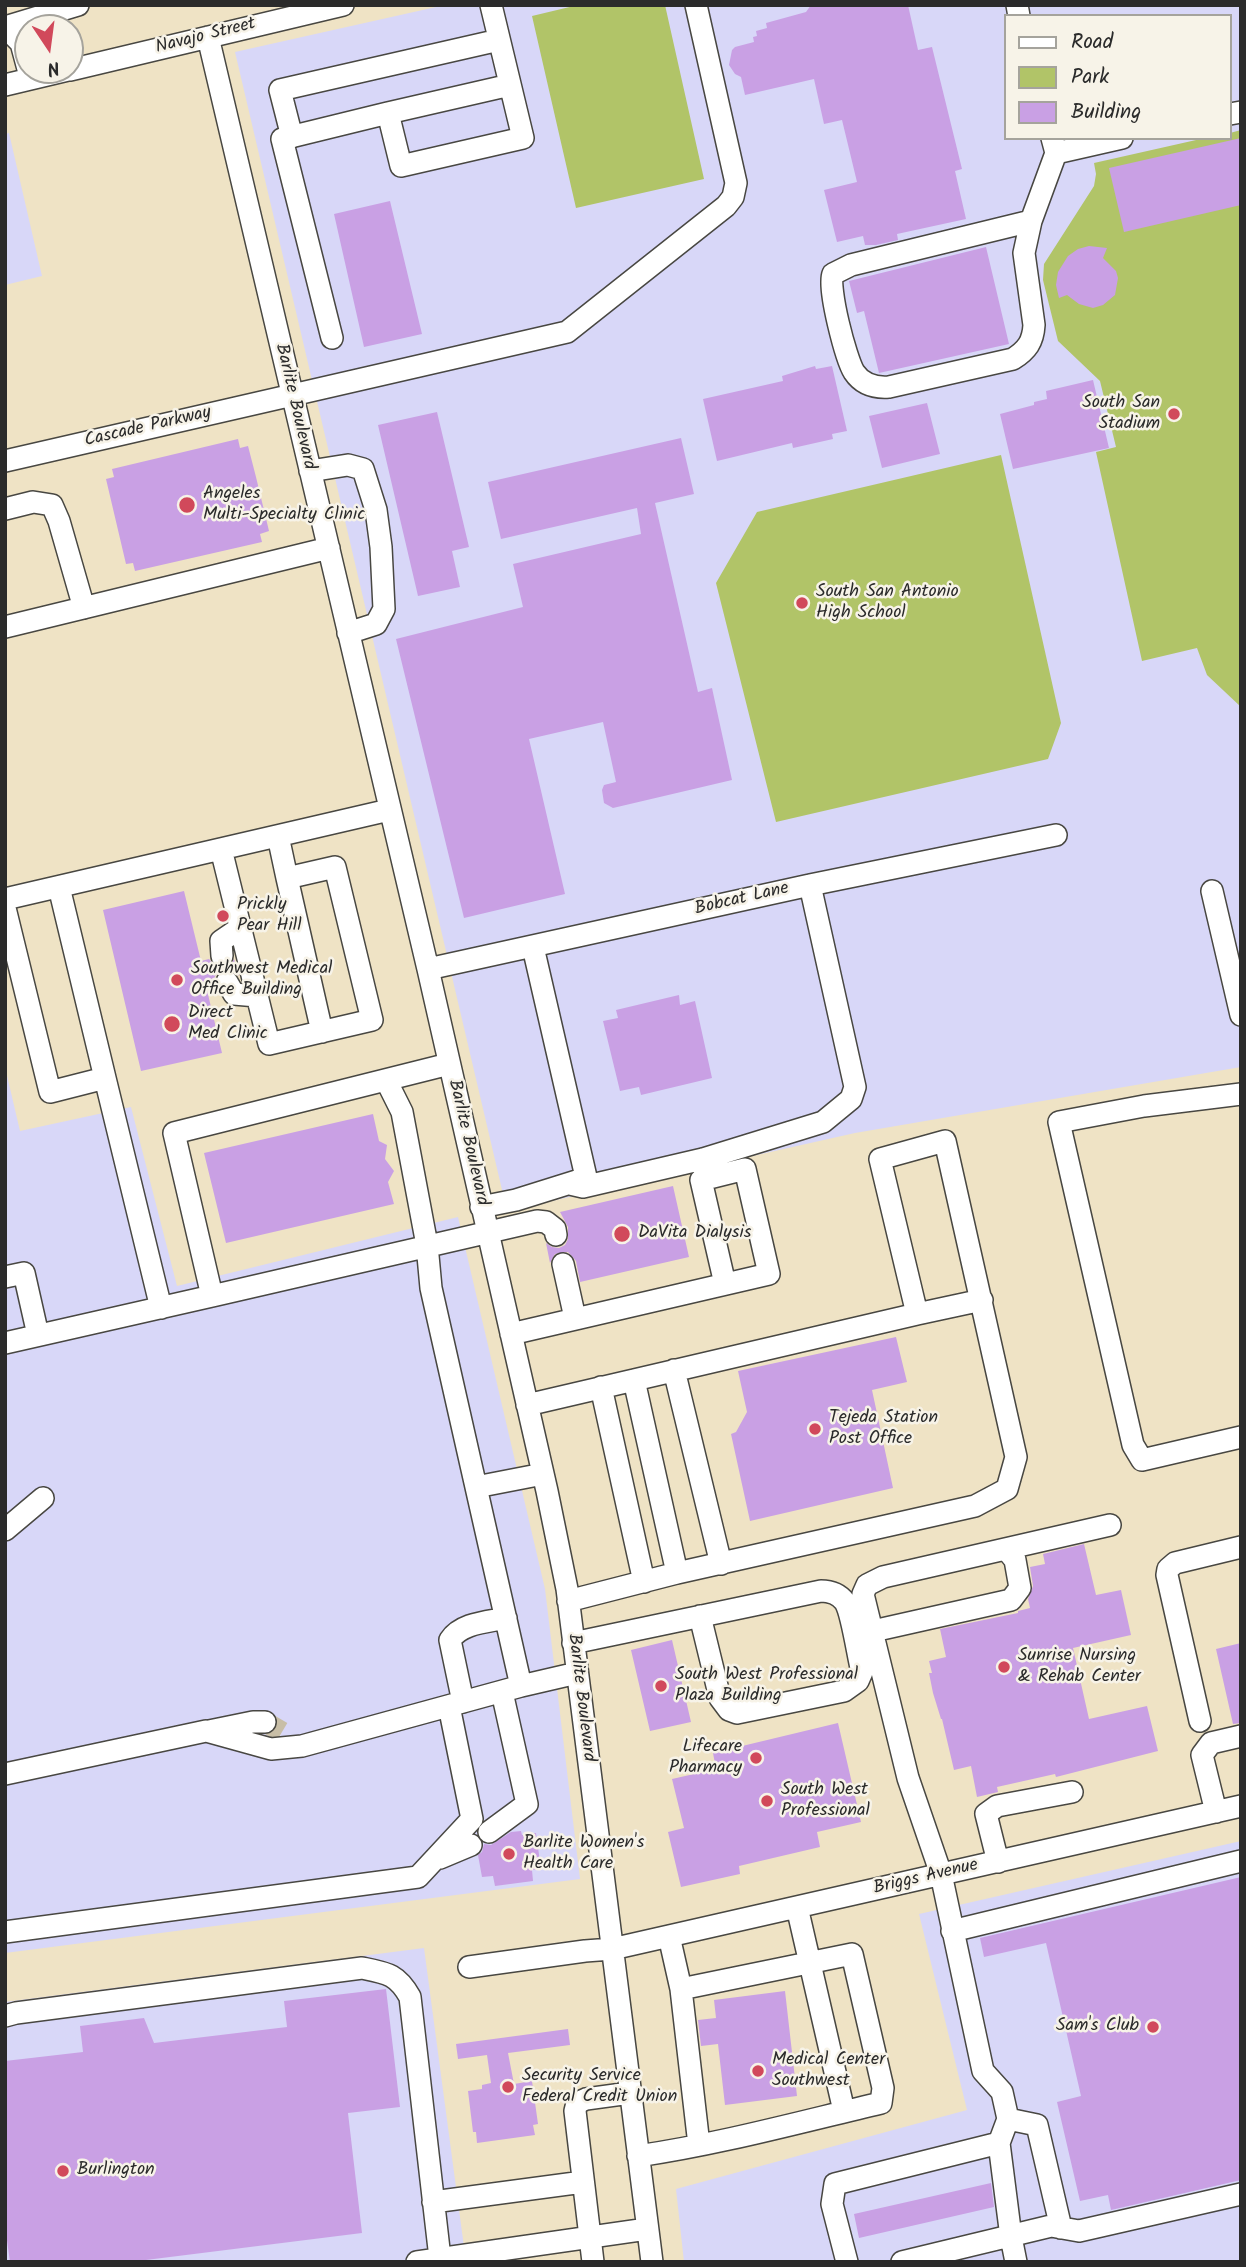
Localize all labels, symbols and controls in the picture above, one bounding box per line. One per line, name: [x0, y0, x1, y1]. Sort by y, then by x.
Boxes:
north arrow: [14, 14, 84, 84]
street label: Navajo Street: [154, 14, 258, 60]
legend: [1004, 14, 1232, 140]
text: Road: [1071, 26, 1113, 59]
text: N: [44, 52, 62, 83]
text: Park: [1071, 61, 1109, 94]
text: Building: [1071, 96, 1141, 129]
street label: Barlite Boulevard: [269, 342, 319, 472]
place label: South San Stadium: [1082, 393, 1160, 436]
street label: Cascade Parkway: [83, 403, 213, 453]
marker: South San Stadium: [1166, 406, 1182, 422]
place label: Angeles Multi-Specialty Clinic: [203, 484, 365, 526]
marker: Angeles Multi-Specialty Clinic: [177, 495, 197, 515]
place label: South San Antonio High School: [816, 582, 959, 624]
marker: South San Antonio High School: [794, 595, 810, 611]
street label: Bobcat Lane: [693, 879, 791, 921]
place label: Prickly Pear Hill: [237, 895, 302, 937]
marker: Prickly Pear Hill: [215, 908, 231, 924]
place label: Southwest Medical Office Building: [191, 959, 332, 1002]
marker: Southwest Medical Office Building: [169, 972, 185, 988]
place label: Direct Med Clinic: [188, 1003, 268, 1046]
marker: Direct Med Clinic: [162, 1014, 182, 1034]
street label: Barlite Boulevard: [442, 1078, 492, 1208]
place label: DaVita Dialysis: [638, 1223, 751, 1245]
marker: DaVita Dialysis: [612, 1224, 632, 1244]
place label: Tejeda Station Post Office: [829, 1408, 938, 1450]
marker: Tejeda Station Post Office: [807, 1421, 823, 1437]
street label: Barlite Boulevard: [561, 1633, 599, 1763]
place label: Sunrise Nursing & Rehab Center: [1018, 1646, 1141, 1688]
marker: Sunrise Nursing & Rehab Center: [996, 1659, 1012, 1675]
place label: South West Professional Plaza Building: [675, 1665, 858, 1708]
marker: South West Professional Plaza Building: [653, 1678, 669, 1694]
place label: Lifecare Pharmacy: [669, 1737, 742, 1780]
marker: Lifecare Pharmacy: [748, 1750, 764, 1766]
place label: South West Professional: [781, 1780, 870, 1823]
marker: South West Professional: [759, 1793, 775, 1809]
place label: Barlite Women's Health Care: [523, 1833, 644, 1876]
marker: Barlite Women's Health Care: [501, 1846, 517, 1862]
street label: Briggs Avenue: [872, 1855, 980, 1901]
place label: Sam's Club: [1056, 2016, 1139, 2038]
marker: Sam's Club: [1145, 2019, 1161, 2035]
place label: Medical Center Southwest: [772, 2050, 885, 2092]
marker: Medical Center Southwest: [750, 2063, 766, 2079]
place label: Security Service Federal Credit Union: [522, 2066, 677, 2108]
marker: Security Service Federal Credit Union: [500, 2079, 516, 2095]
place label: Burlington: [77, 2160, 155, 2182]
marker: Burlington: [55, 2163, 71, 2179]

